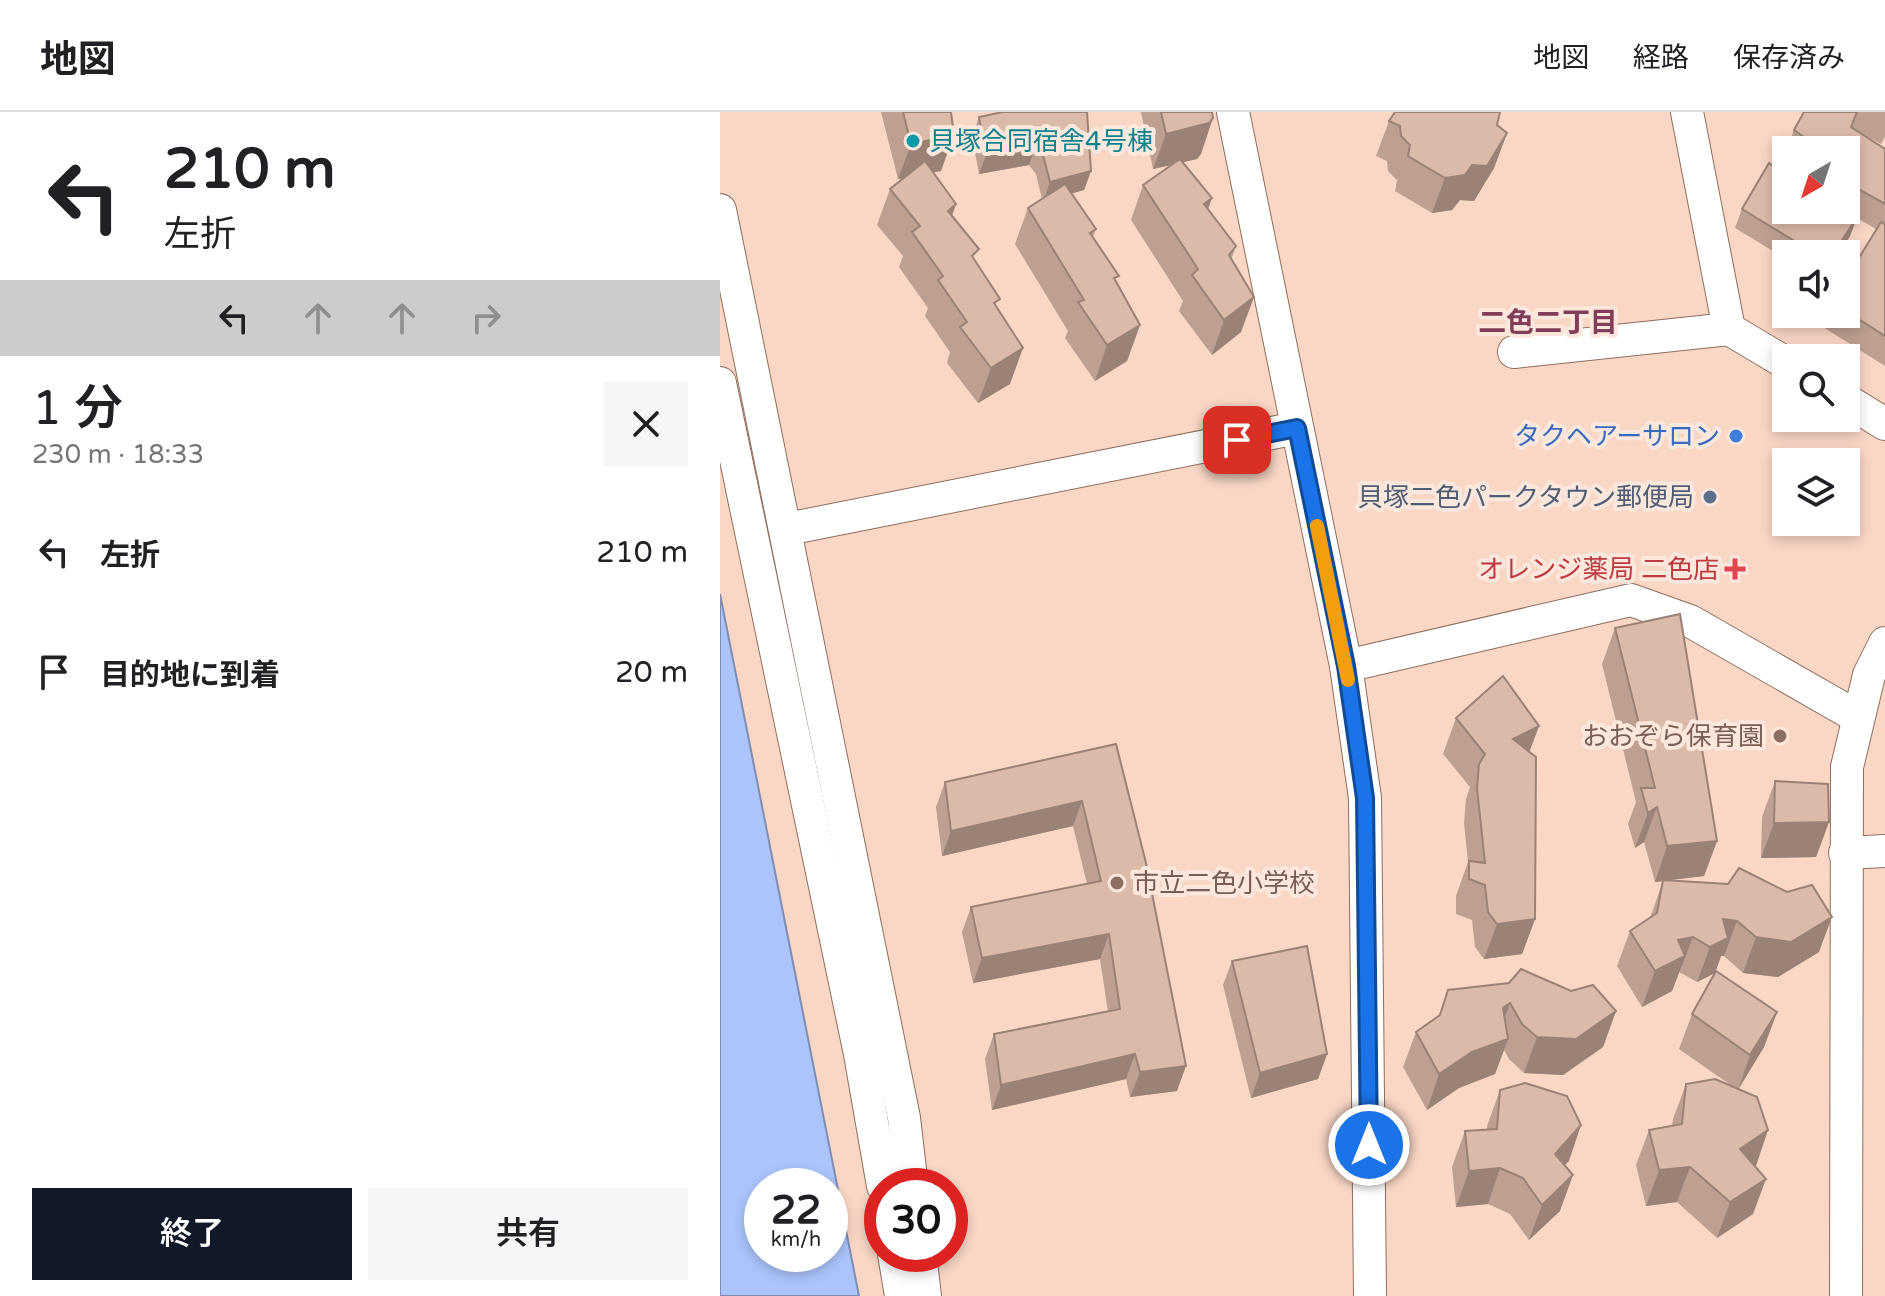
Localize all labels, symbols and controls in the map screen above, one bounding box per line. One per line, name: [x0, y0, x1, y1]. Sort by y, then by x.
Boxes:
text: 地図: [40, 37, 116, 83]
text: 地図: [1533, 41, 1589, 75]
text: 経路: [1633, 41, 1689, 75]
text: 保存済み: [1733, 41, 1845, 75]
place label: 貝塚合同宿舎4号棟: [929, 126, 1153, 157]
marker: 貝塚合同宿舎4号棟: [904, 132, 922, 150]
text: 210 m: [164, 136, 335, 203]
north arrow: [1772, 136, 1860, 224]
map controls: [1772, 136, 1860, 536]
icon: left: [32, 144, 136, 248]
text: 左折: [164, 213, 236, 256]
button: sound: [1772, 240, 1860, 328]
icon: left: [212, 296, 256, 340]
icon: ahead: [296, 296, 340, 340]
icon: ahead: [380, 296, 424, 340]
icon: right: [464, 296, 508, 340]
district label: 二色二丁目: [1478, 306, 1618, 340]
button: search: [1772, 344, 1860, 432]
text: 1 分: [32, 380, 123, 438]
button: close: [604, 382, 688, 466]
pin: [1203, 406, 1271, 474]
icon: arrive: [1215, 418, 1259, 462]
place label: タクヘアーサロン: [1514, 421, 1720, 452]
marker: タクヘアーサロン: [1727, 427, 1745, 445]
text: 230 m · 18:33: [32, 439, 204, 470]
button: layers: [1772, 448, 1860, 536]
place label: 貝塚二色パークタウン郵便局: [1357, 482, 1694, 513]
marker: 貝塚二色パークタウン郵便局: [1701, 488, 1719, 506]
icon: left: [32, 530, 76, 574]
text: 210 m: [596, 534, 688, 571]
text: 左折: [100, 537, 160, 574]
place label: オレンジ薬局 二色店: [1478, 554, 1719, 585]
marker: オレンジ薬局 二色店: [1726, 560, 1744, 578]
icon: arrive: [32, 650, 76, 694]
text: 20 m: [615, 654, 688, 691]
text: 目的地に到着: [100, 657, 280, 694]
place label: おおぞら保育園: [1582, 721, 1764, 752]
marker: おおぞら保育園: [1771, 727, 1789, 745]
place label: 市立二色小学校: [1133, 868, 1315, 899]
marker: 市立二色小学校: [1108, 874, 1126, 892]
position arrow: [1327, 1103, 1411, 1187]
speed limit sign: 30: [864, 1168, 968, 1272]
text: 22: [771, 1186, 821, 1234]
button: 終了: [32, 1188, 352, 1280]
button: 共有: [368, 1188, 688, 1280]
text: km/h: [771, 1228, 821, 1252]

